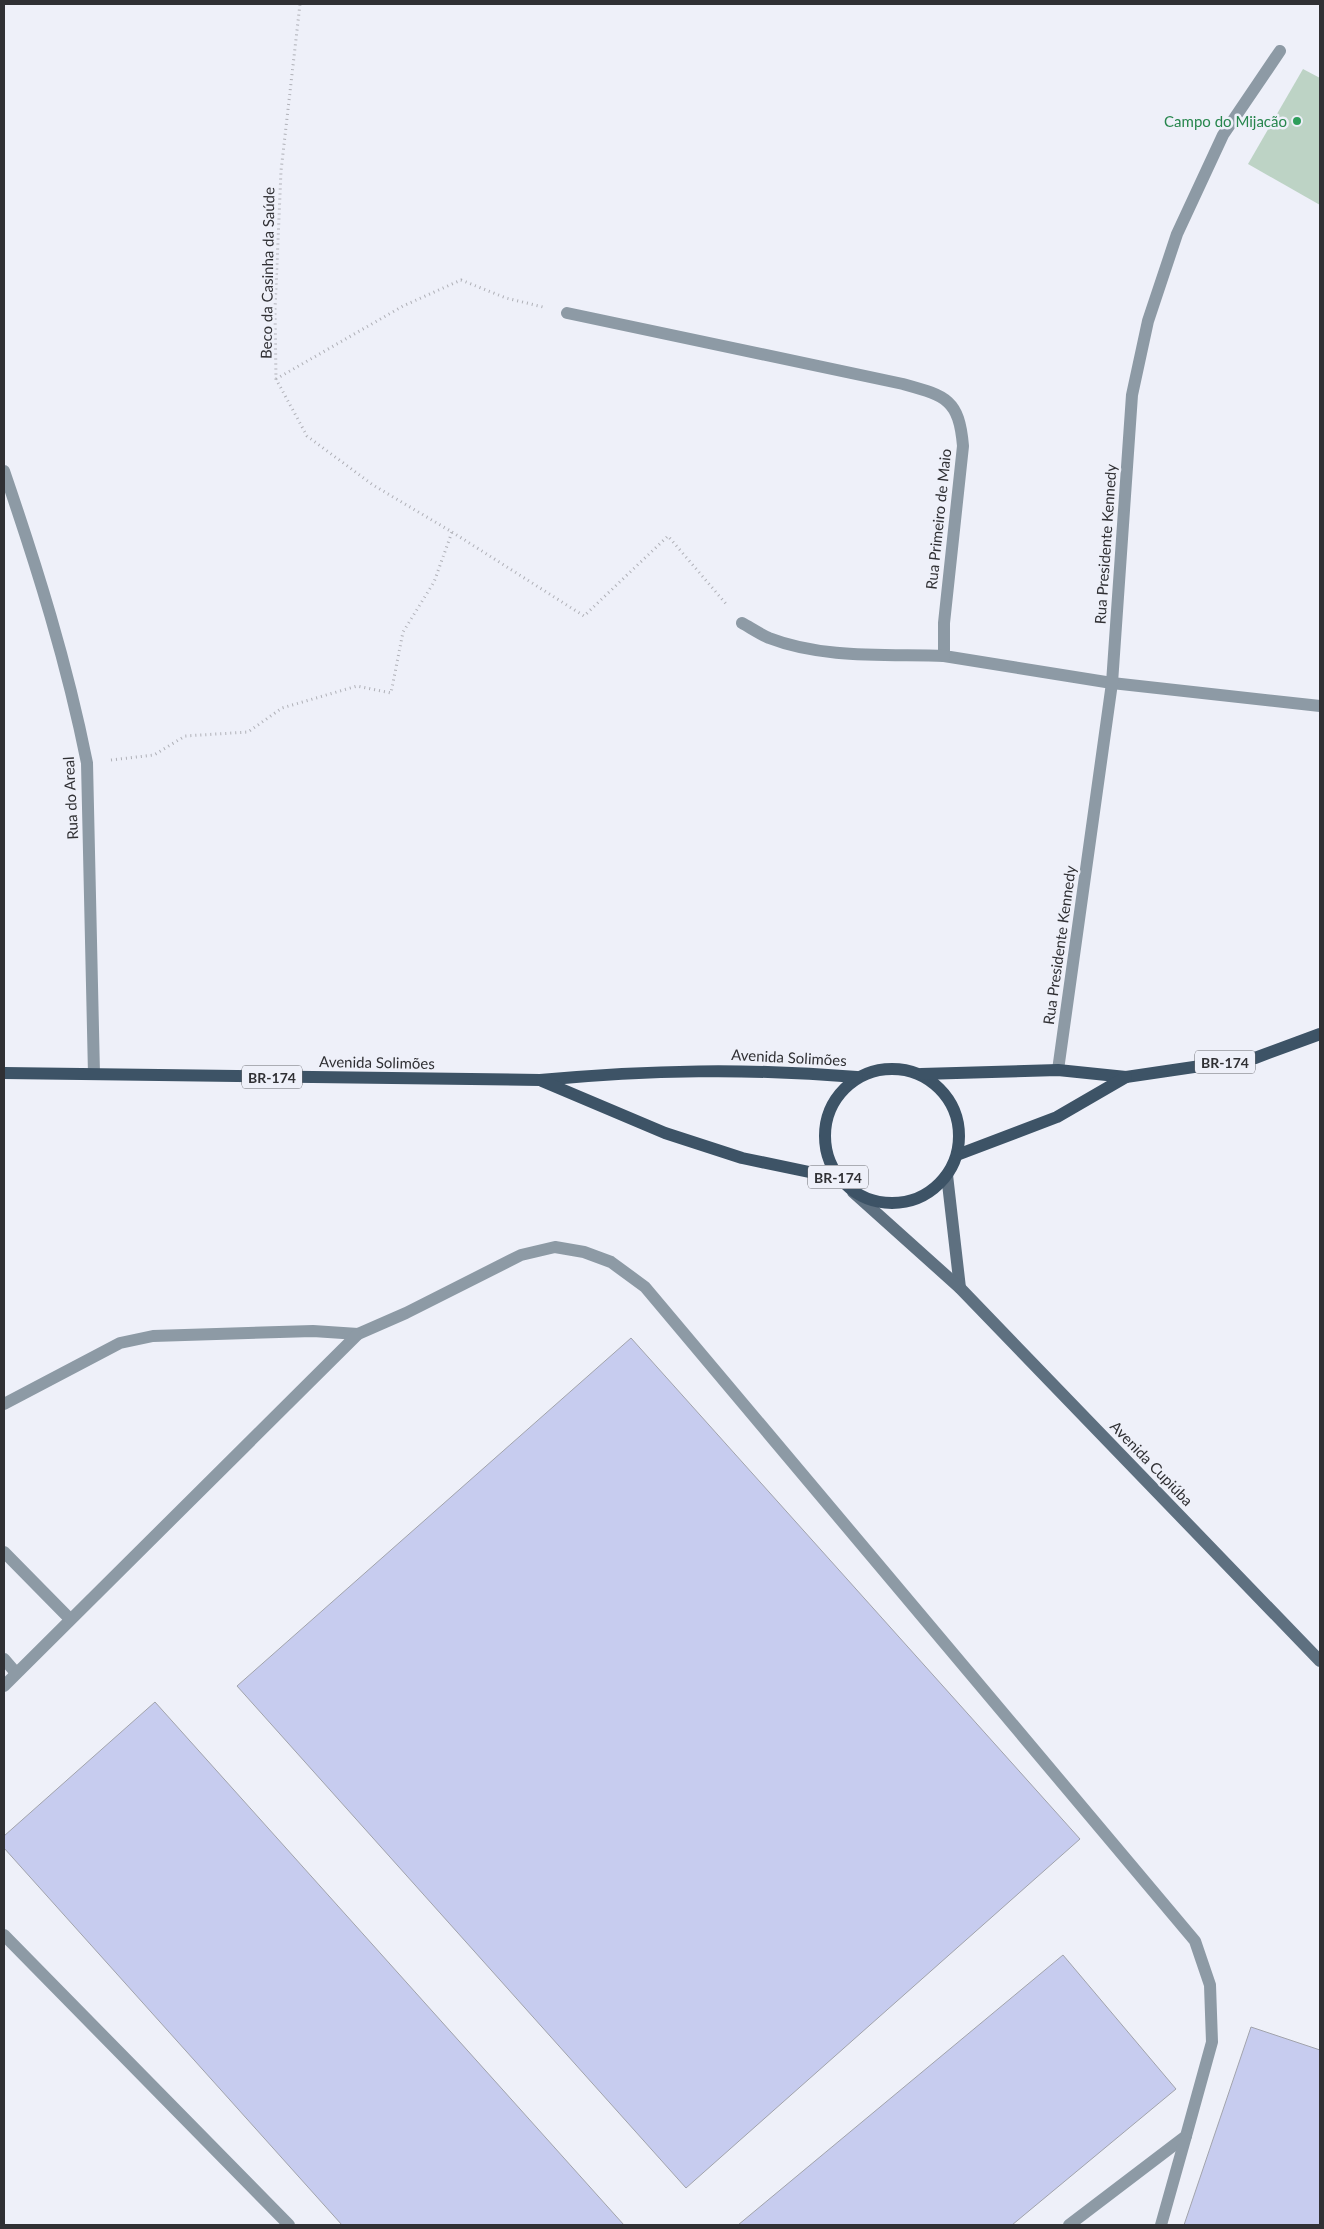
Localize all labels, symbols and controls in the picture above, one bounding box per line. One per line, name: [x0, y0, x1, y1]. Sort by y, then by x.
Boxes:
place label: Campo do Mijacão: [1164, 112, 1287, 130]
marker: Campo do Mijacão: [1291, 115, 1303, 127]
street label: Beco da Casinha da Saúde: [257, 187, 278, 359]
street label: Rua Primeiro de Maio: [922, 448, 954, 590]
street label: Rua Presidente Kennedy: [1090, 463, 1120, 625]
street label: Rua do Areal: [59, 756, 81, 840]
street label: Rua Presidente Kennedy: [1039, 864, 1079, 1026]
street label: Avenida Solimões: [731, 1045, 847, 1069]
road number: BR-174: [1195, 1050, 1255, 1074]
street label: Avenida Solimões: [319, 1052, 435, 1072]
road number: BR-174: [242, 1066, 302, 1088]
road number: BR-174: [808, 1166, 868, 1188]
street label: Avenida Cupiúba: [1107, 1417, 1197, 1509]

